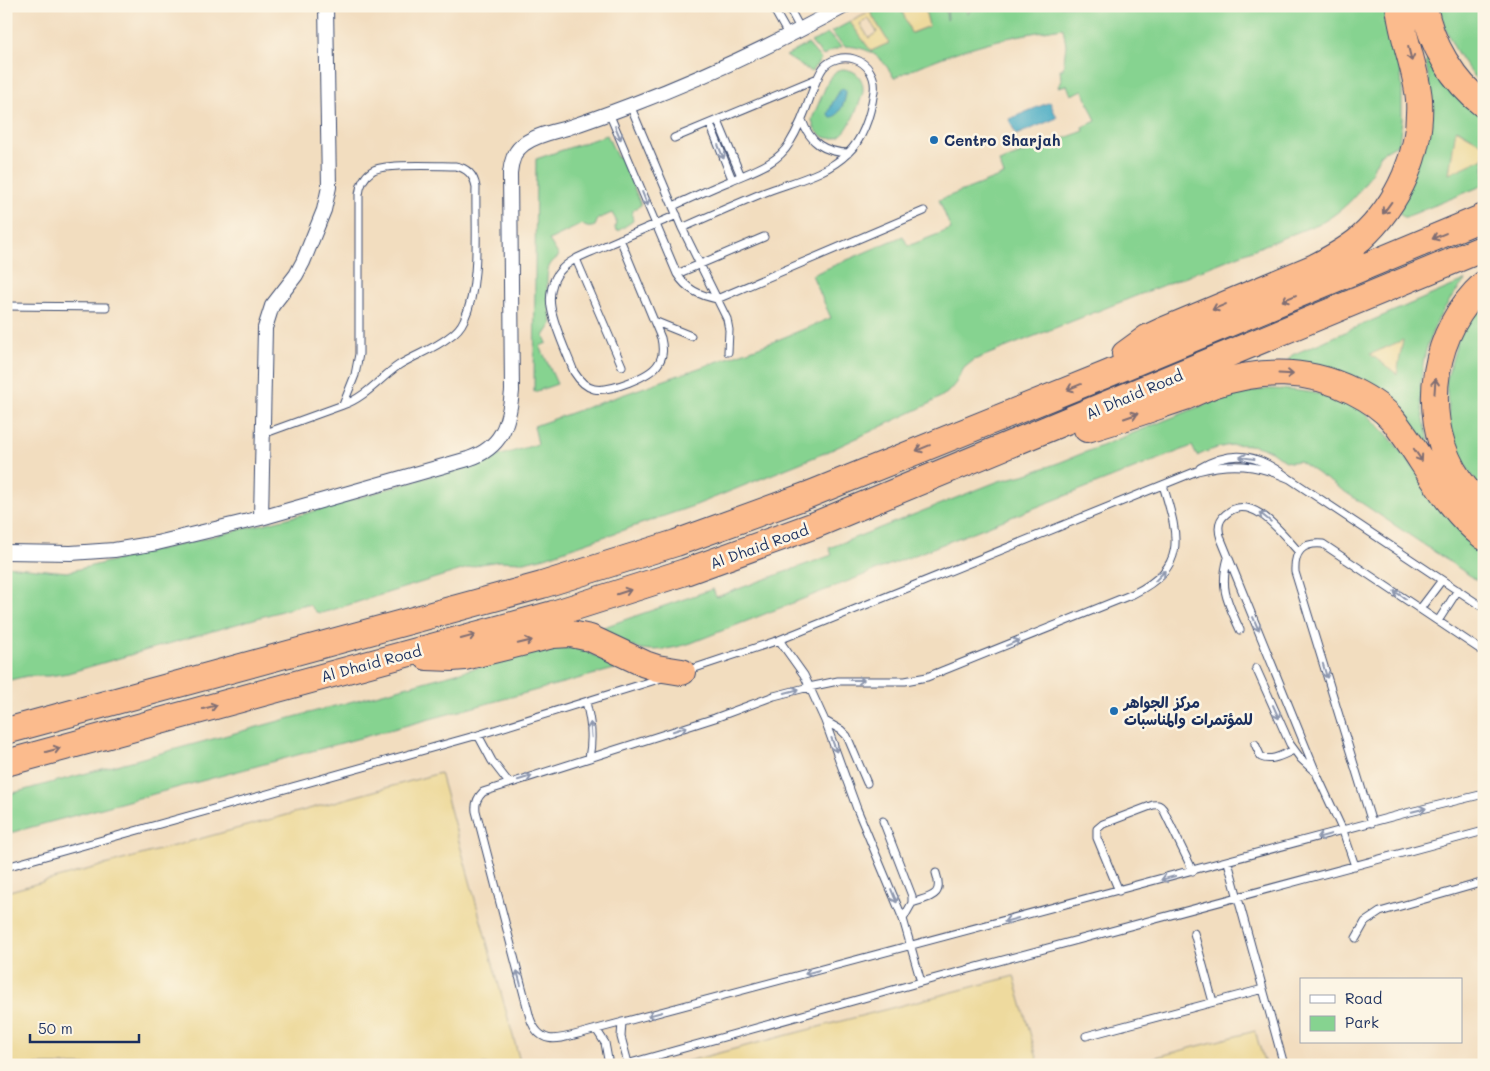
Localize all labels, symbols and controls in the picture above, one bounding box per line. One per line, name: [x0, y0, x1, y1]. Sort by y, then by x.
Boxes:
one-way arrow: [1406, 45, 1415, 61]
one-way arrow: [613, 125, 623, 140]
place label: Centro Sharjah: [944, 130, 1061, 150]
marker: Centro Sharjah: [928, 134, 940, 146]
one-way arrow: [717, 144, 726, 159]
one-way arrow: [640, 191, 650, 206]
one-way arrow: [1382, 201, 1392, 215]
one-way arrow: [1432, 232, 1447, 241]
one-way arrow: [1282, 294, 1297, 304]
one-way arrow: [1212, 302, 1227, 312]
street label: Al Dhaid Road: [1083, 365, 1185, 423]
one-way arrow: [1278, 369, 1294, 378]
one-way arrow: [1431, 379, 1440, 395]
one-way arrow: [1067, 383, 1082, 393]
one-way arrow: [1122, 411, 1138, 420]
one-way arrow: [916, 444, 931, 454]
one-way arrow: [1413, 448, 1423, 462]
one-way arrow: [1239, 453, 1255, 463]
one-way arrow: [1259, 511, 1272, 522]
street label: Al Dhaid Road: [707, 519, 811, 573]
one-way arrow: [1154, 569, 1166, 582]
one-way arrow: [616, 586, 632, 596]
one-way arrow: [1393, 590, 1407, 601]
one-way arrow: [1251, 616, 1261, 631]
one-way arrow: [460, 632, 476, 641]
one-way arrow: [517, 637, 533, 646]
one-way arrow: [1005, 638, 1020, 647]
street label: Al Dhaid Road: [319, 640, 423, 686]
one-way arrow: [1321, 663, 1331, 679]
one-way arrow: [848, 675, 865, 685]
one-way arrow: [783, 686, 799, 696]
place label: مركز الجواهر للمؤتمرات والمناسبات: [1122, 692, 1253, 730]
one-way arrow: [202, 702, 218, 712]
one-way arrow: [1272, 704, 1281, 719]
marker: مركز الجواهر للمؤتمرات والمناسبات: [1108, 705, 1120, 717]
one-way arrow: [587, 722, 596, 738]
one-way arrow: [672, 724, 688, 733]
one-way arrow: [830, 737, 839, 753]
one-way arrow: [45, 745, 61, 754]
one-way arrow: [517, 773, 533, 783]
one-way arrow: [1410, 805, 1426, 814]
one-way arrow: [1317, 831, 1333, 841]
one-way arrow: [1160, 874, 1176, 883]
one-way arrow: [889, 888, 899, 903]
one-way arrow: [1003, 915, 1019, 925]
one-way arrow: [805, 968, 821, 977]
one-way arrow: [514, 970, 524, 986]
legend: [1300, 978, 1462, 1044]
text: Road: [1345, 988, 1382, 1008]
one-way arrow: [648, 1009, 664, 1019]
scale bar: [30, 1011, 139, 1043]
text: Park: [1345, 1012, 1379, 1032]
text: 50 m: [38, 1018, 73, 1038]

